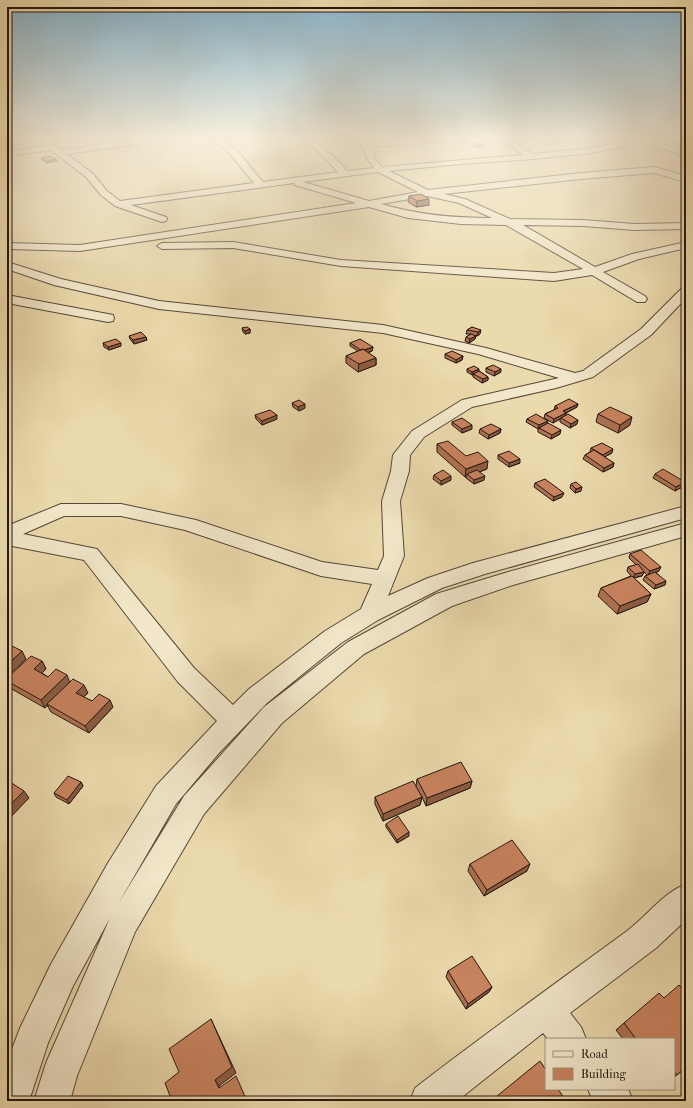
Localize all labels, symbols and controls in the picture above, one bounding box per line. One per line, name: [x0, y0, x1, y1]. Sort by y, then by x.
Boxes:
legend: [545, 1038, 675, 1090]
text: Road: [581, 1047, 608, 1061]
text: Building: [581, 1067, 626, 1081]

